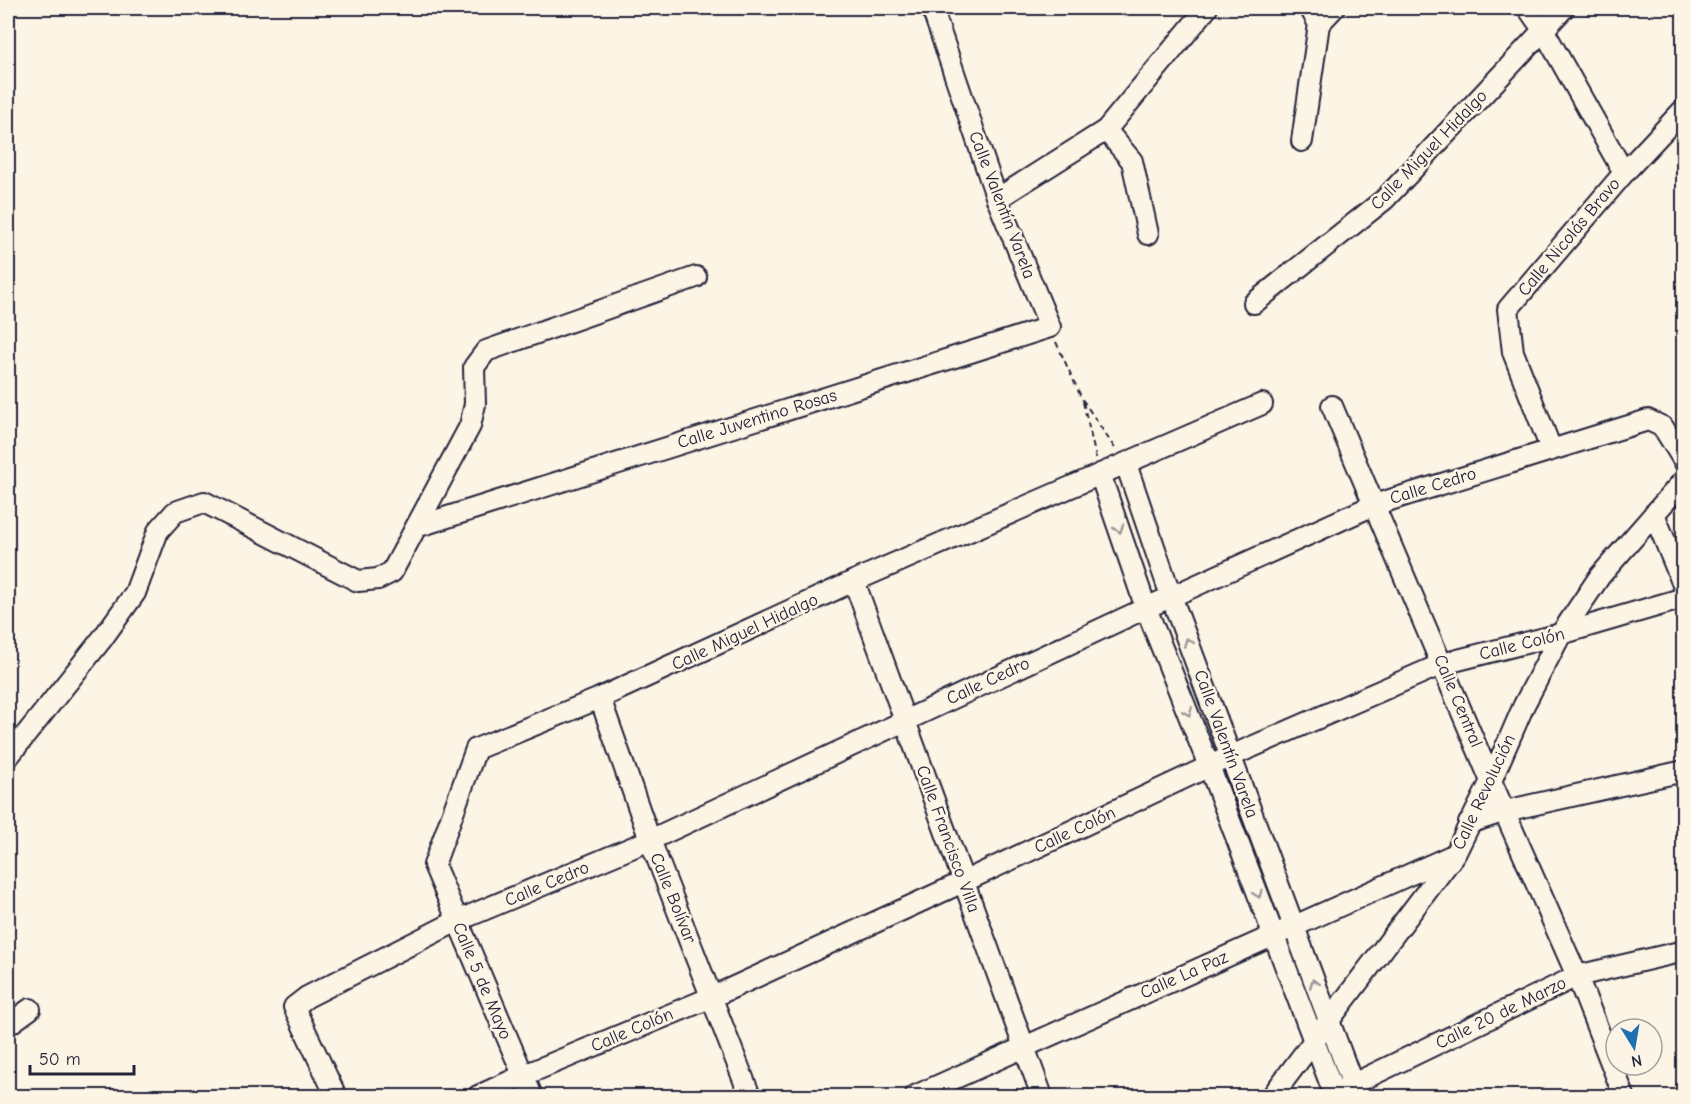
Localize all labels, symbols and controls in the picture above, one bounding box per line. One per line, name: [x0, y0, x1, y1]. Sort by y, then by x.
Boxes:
street label: Calle Miguel Hidalgo: [1366, 85, 1492, 215]
street label: Calle Valentín Varela: [964, 128, 1040, 282]
street label: Calle Nicolás Bravo: [1513, 174, 1625, 300]
street label: Calle Juventino Rosas: [675, 385, 839, 453]
street label: Calle Cedro: [1387, 463, 1479, 509]
one-way arrow: [1111, 524, 1124, 534]
street label: Calle Miguel Hidalgo: [668, 589, 822, 675]
street label: Calle Colón: [1477, 623, 1567, 665]
one-way arrow: [1183, 638, 1195, 649]
street label: Calle Central: [1429, 652, 1487, 750]
street label: Calle Cedro: [943, 653, 1033, 709]
street label: Calle Valentín Varela: [1189, 667, 1263, 821]
one-way arrow: [1181, 706, 1193, 717]
street label: Calle Revolución: [1448, 731, 1520, 853]
street label: Calle Francisco Villa: [912, 763, 984, 915]
street label: Calle Colón: [1031, 802, 1119, 858]
street label: Calle Bolívar: [645, 850, 701, 947]
street label: Calle Cedro: [502, 857, 592, 911]
one-way arrow: [1250, 888, 1263, 899]
street label: Calle 5 de Mayo: [448, 919, 516, 1043]
street label: Calle La Paz: [1137, 946, 1231, 1004]
street label: Calle 20 de Marzo: [1432, 972, 1570, 1054]
one-way arrow: [1309, 978, 1321, 989]
street label: Calle Colón: [588, 1003, 676, 1057]
north arrow: [1604, 1017, 1664, 1077]
scale bar: [30, 1038, 134, 1076]
text: 50 m: [39, 1049, 81, 1070]
text: N: [1630, 1051, 1644, 1071]

